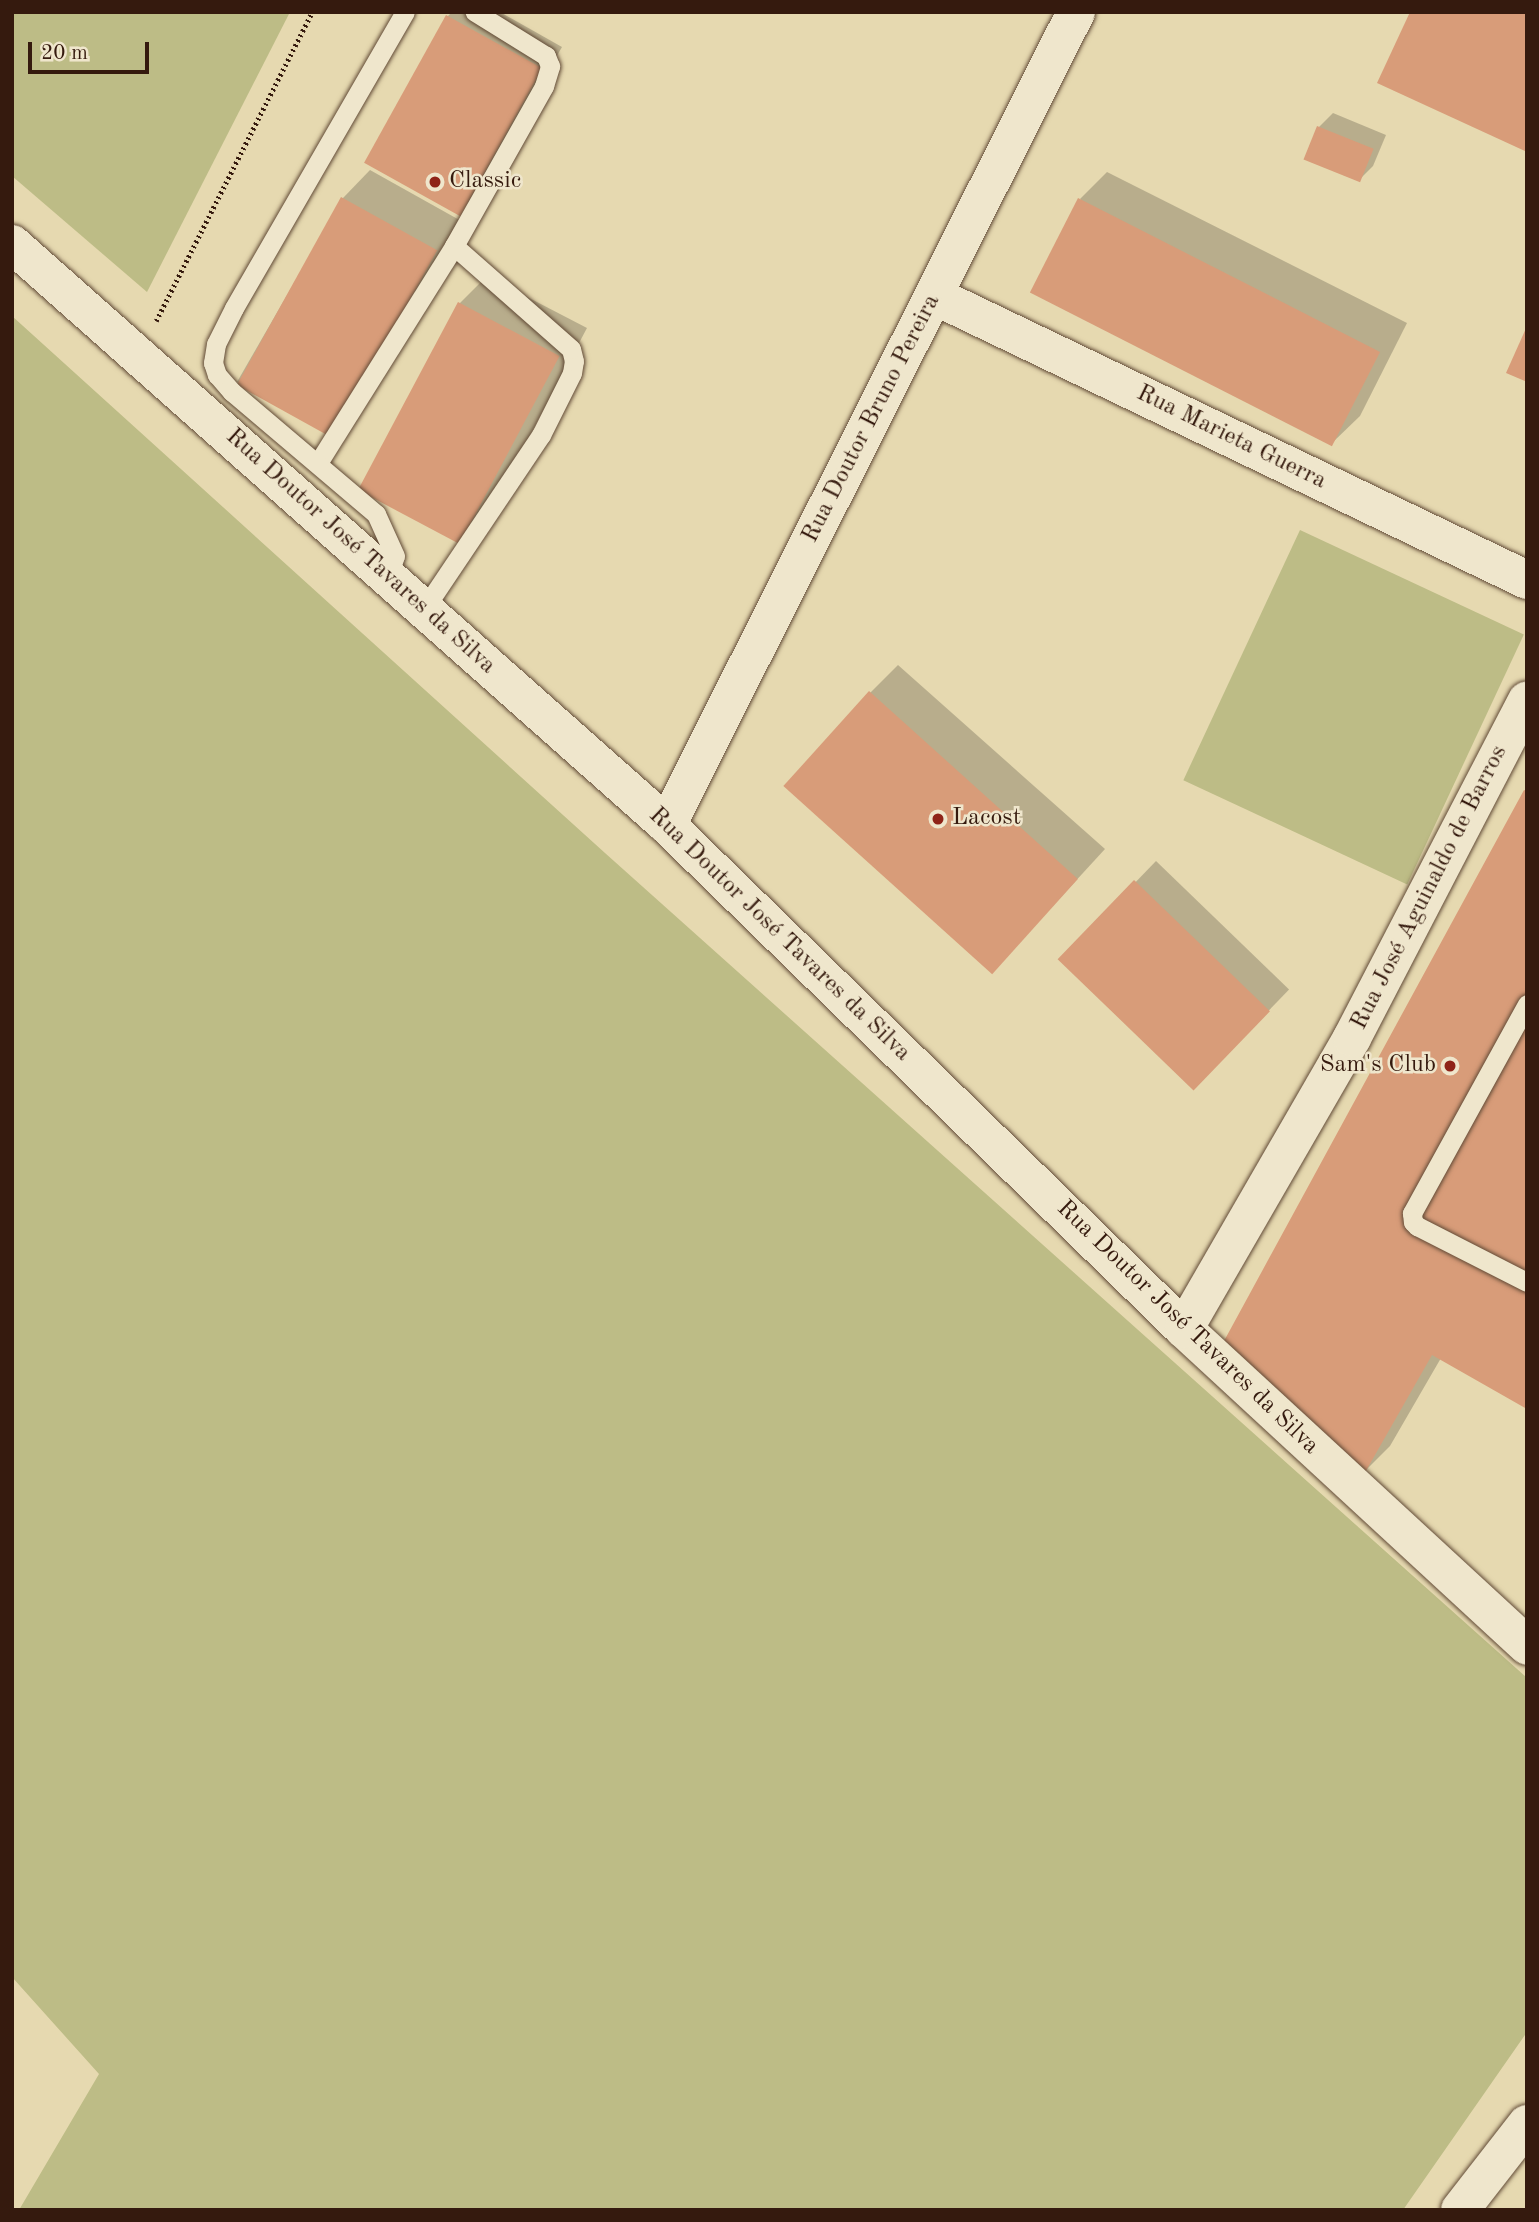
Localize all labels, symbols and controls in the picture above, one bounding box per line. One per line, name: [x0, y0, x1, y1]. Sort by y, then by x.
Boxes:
scale bar: [32, 28, 152, 72]
text: 20 m: [41, 43, 88, 64]
place label: Classic: [449, 168, 521, 196]
marker: Classic: [427, 174, 443, 190]
street label: Rua Doutor Bruno Pereira: [797, 290, 947, 548]
street label: Rua Marieta Guerra: [1131, 380, 1331, 496]
street label: Rua Doutor José Tavares da Silva: [219, 423, 501, 681]
street label: Rua José Aguinaldo de Barros: [1346, 741, 1514, 1035]
street label: Rua Doutor José Tavares da Silva: [642, 802, 916, 1068]
place label: Lacost: [952, 805, 1021, 833]
marker: Lacost: [930, 811, 946, 827]
place label: Sam's Club: [1320, 1052, 1436, 1080]
marker: Sam's Club: [1442, 1058, 1458, 1074]
street label: Rua Doutor José Tavares da Silva: [1050, 1195, 1324, 1461]

